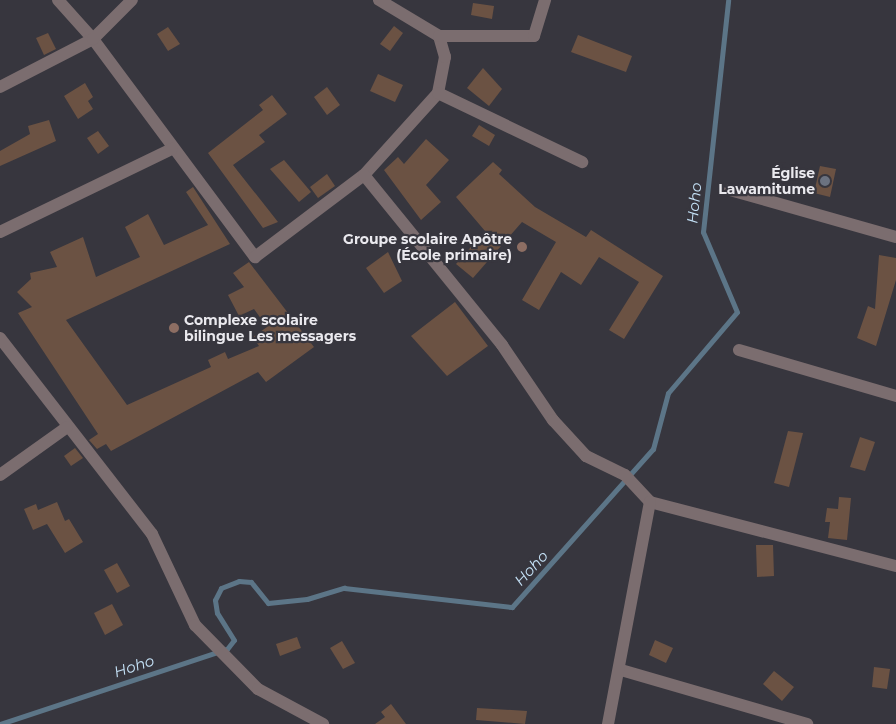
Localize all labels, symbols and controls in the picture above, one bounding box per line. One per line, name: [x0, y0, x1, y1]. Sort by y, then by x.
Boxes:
place label: Église Lawamitume: [718, 165, 815, 198]
marker: Église Lawamitume: [819, 175, 831, 187]
water label: Hoho: [683, 182, 705, 224]
place label: Groupe scolaire Apôtre (École primaire): [343, 231, 512, 264]
marker: Groupe scolaire Apôtre (École primaire): [516, 241, 528, 253]
place label: Complexe scolaire bilingue Les messagers: [184, 312, 356, 344]
marker: Complexe scolaire bilingue Les messagers: [168, 322, 180, 334]
water label: Hoho: [510, 547, 552, 589]
water label: Hoho: [112, 651, 156, 681]

